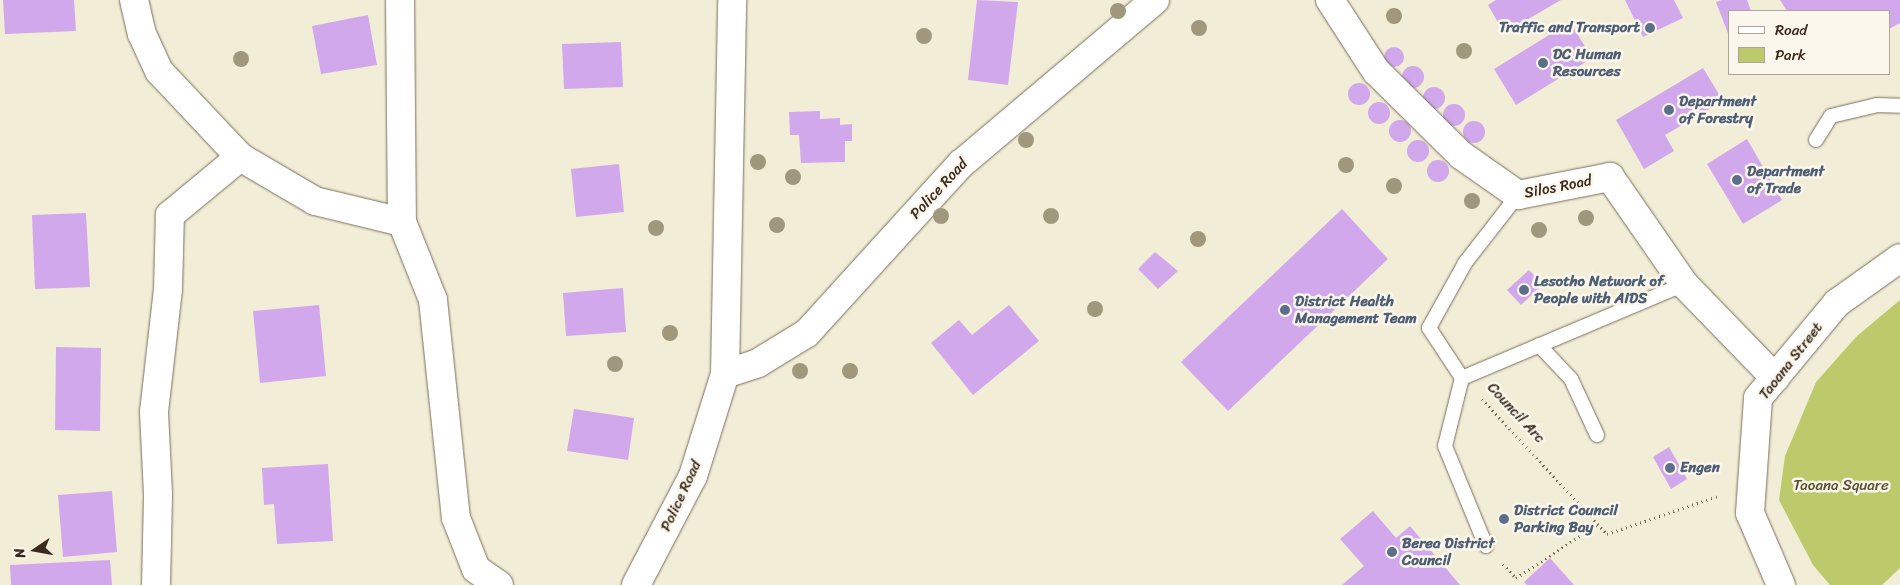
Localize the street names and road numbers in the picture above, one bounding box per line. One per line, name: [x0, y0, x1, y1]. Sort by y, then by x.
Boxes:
street label: Police Road: [907, 155, 971, 223]
street label: Silos Road: [1523, 172, 1593, 202]
street label: Taoana Street: [1755, 319, 1827, 403]
street label: Council Arc: [1483, 379, 1549, 447]
street label: Police Road: [657, 458, 705, 534]

